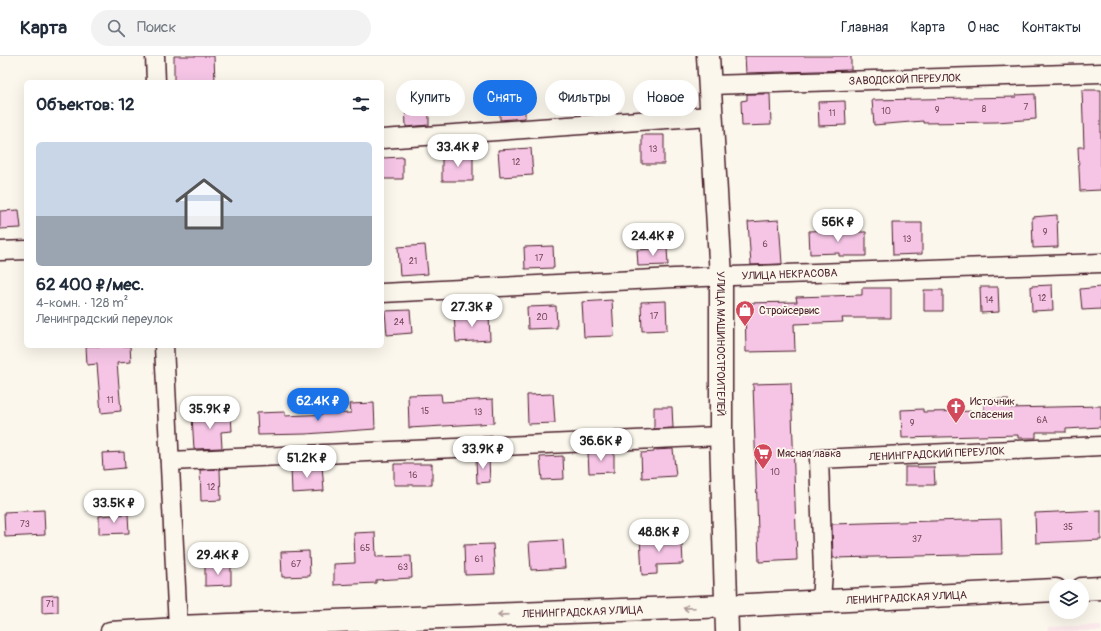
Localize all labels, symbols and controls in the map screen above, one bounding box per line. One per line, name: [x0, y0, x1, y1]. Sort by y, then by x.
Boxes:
search box: [91, 10, 371, 46]
text: Карта: [20, 16, 67, 40]
icon: search: [105, 17, 127, 39]
text: Поиск: [137, 18, 176, 37]
text: Главная: [841, 19, 888, 36]
text: Карта: [910, 19, 945, 36]
text: О нас: [967, 19, 1000, 36]
text: Контакты: [1022, 19, 1081, 36]
street label: ЗАВОДСКОЙ ПЕРЕУЛОК: [848, 71, 962, 88]
chip: Купить: [396, 80, 465, 116]
chip: Снять: [473, 80, 537, 116]
chip: Фильтры: [545, 80, 625, 116]
chip: Новое: [633, 80, 698, 116]
icon: filters: [350, 93, 372, 115]
text: Объектов: 12: [36, 94, 135, 115]
house number: 7: [1024, 102, 1029, 113]
house number: 8: [982, 104, 987, 115]
house number: 9: [935, 105, 940, 116]
house number: 10: [881, 106, 891, 117]
house number: 11: [828, 108, 836, 119]
pin: 33.4K ₽: [421, 134, 495, 168]
text: 33.4K ₽: [436, 139, 480, 155]
house number: 13: [649, 144, 657, 155]
house number: 12: [512, 157, 520, 168]
icon: home: [168, 168, 240, 240]
pin: 56K ₽: [810, 209, 866, 243]
text: 56K ₽: [821, 214, 855, 230]
pin: 24.4K ₽: [616, 223, 690, 257]
house number: 9: [1043, 227, 1048, 238]
text: 24.4K ₽: [631, 228, 675, 244]
house number: 13: [903, 234, 911, 245]
house number: 6: [762, 239, 768, 250]
house number: 17: [535, 253, 543, 264]
house number: 21: [409, 256, 417, 267]
street label: УЛИЦА НЕКРАСОВА: [741, 266, 838, 283]
street label: УЛИЦА МАШИНОСТРОИТЕЛЕЙ: [714, 271, 727, 416]
text: 62 400 ₽/мес.: [36, 274, 144, 295]
house number: 12: [1038, 293, 1046, 304]
pin: 27.3K ₽: [435, 294, 509, 328]
text: 4-комн. · 128 m²: [36, 295, 128, 311]
house number: 14: [985, 295, 994, 306]
text: 27.3K ₽: [451, 299, 493, 315]
shop icon: Стройсервис: [734, 299, 756, 327]
place label: Стройсервис: [759, 304, 820, 317]
text: Ленинградский переулок: [36, 311, 173, 327]
house number: 17: [650, 311, 658, 322]
house number: 20: [536, 312, 548, 323]
house number: 24: [394, 317, 405, 328]
pin: 62.4K ₽: [281, 388, 355, 422]
text: 62.4K ₽: [296, 393, 340, 409]
house number: 11: [106, 395, 114, 406]
place label: Источник спасения: [970, 395, 1015, 421]
pin: 35.9K ₽: [173, 396, 247, 430]
church icon: Источник спасения: [945, 396, 967, 424]
text: 35.9K ₽: [189, 401, 231, 417]
house number: 15: [421, 406, 429, 417]
house number: 13: [474, 407, 482, 418]
house number: 6А: [1036, 415, 1048, 426]
house number: 9: [910, 418, 915, 429]
pin: 36.6K ₽: [564, 428, 638, 462]
text: 36.6K ₽: [579, 433, 623, 449]
pin: 33.9K ₽: [446, 436, 520, 470]
text: 33.9K ₽: [462, 441, 504, 457]
supermarket icon: Мясная лавка: [752, 442, 774, 470]
street label: ЛЕНИНГРАДСКИЙ ПЕРЕУЛОК: [867, 444, 1005, 464]
pin: 51.2K ₽: [270, 445, 344, 479]
place label: Мясная лавка: [777, 447, 841, 460]
text: 51.2K ₽: [287, 450, 327, 466]
house number: 10: [770, 467, 780, 478]
house number: 16: [409, 470, 417, 481]
house number: 12: [207, 482, 215, 493]
pin: 33.5K ₽: [77, 490, 151, 524]
text: 33.5K ₽: [93, 495, 135, 511]
house number: 73: [20, 519, 30, 530]
pin: 48.8K ₽: [622, 519, 696, 553]
house number: 35: [1063, 522, 1073, 533]
text: 48.8K ₽: [638, 524, 680, 540]
house number: 37: [912, 534, 922, 545]
pin: 29.4K ₽: [181, 542, 255, 576]
house number: 65: [360, 543, 370, 554]
text: 29.4K ₽: [197, 547, 239, 563]
house number: 61: [475, 554, 483, 565]
house number: 67: [291, 559, 301, 570]
house number: 63: [398, 562, 408, 573]
map controls: [1049, 579, 1089, 619]
button: layers: [1049, 579, 1089, 619]
street label: ЛЕНИНГРАДСКАЯ УЛИЦА: [845, 588, 967, 607]
house number: 71: [46, 599, 54, 610]
street label: ЛЕНИНГРАДСКАЯ УЛИЦА: [521, 603, 644, 621]
one-way arrow: [683, 604, 696, 611]
one-way arrow: [497, 612, 510, 619]

